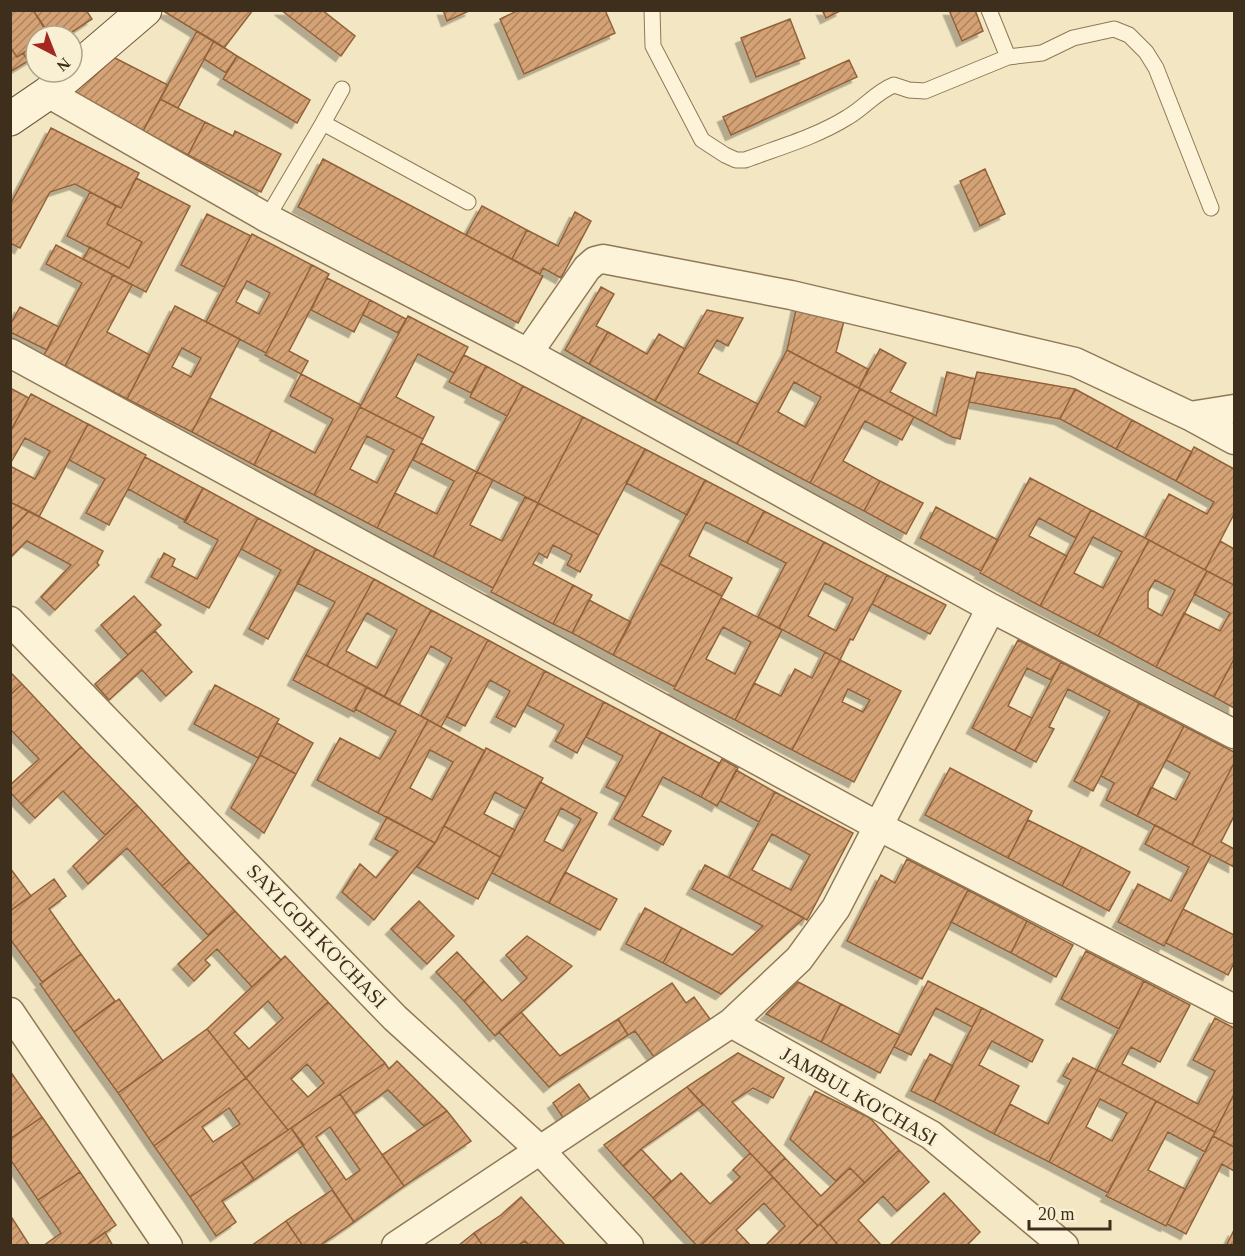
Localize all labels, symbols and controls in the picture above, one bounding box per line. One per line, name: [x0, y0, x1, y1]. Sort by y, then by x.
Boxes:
north arrow: [24, 24, 84, 84]
text: N: [53, 55, 74, 75]
street label: SAYLGOH KO'CHASI: [243, 860, 391, 1012]
street label: JAMBUL KO'CHASI: [777, 1042, 941, 1150]
scale bar: [1029, 1193, 1110, 1231]
text: 20 m: [1038, 1204, 1075, 1224]

